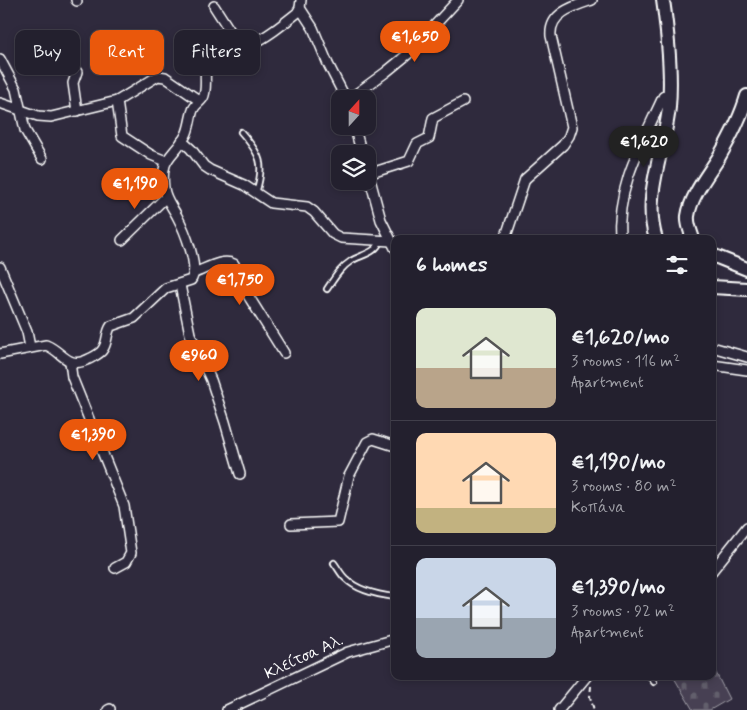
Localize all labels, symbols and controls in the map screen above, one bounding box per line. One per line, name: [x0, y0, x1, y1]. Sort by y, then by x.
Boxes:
pin: €1,650: [374, 20, 456, 63]
text: €1,650: [391, 26, 439, 47]
chip: Buy: [15, 30, 80, 75]
chip: Rent: [90, 30, 164, 75]
chip: Filters: [174, 30, 260, 75]
north arrow: [331, 90, 376, 135]
map controls: [331, 90, 376, 190]
pin: €1,620: [603, 126, 685, 168]
text: €1,620: [620, 131, 668, 152]
button: layers: [331, 145, 376, 190]
pin: €1,190: [94, 168, 176, 210]
text: €1,190: [112, 173, 158, 194]
text: 6 homes: [416, 251, 487, 279]
icon: filters: [663, 251, 691, 279]
pin: €1,750: [199, 264, 281, 306]
text: €1,750: [216, 269, 264, 290]
text: €1,620/mo: [571, 323, 669, 351]
icon: home: [456, 328, 516, 388]
pin: €960: [169, 340, 229, 382]
text: €960: [181, 345, 217, 366]
text: 3 rooms · 116 m²: [571, 351, 680, 372]
text: Apartment: [571, 372, 644, 393]
pin: €1,390: [52, 418, 134, 461]
text: €1,390: [70, 424, 116, 445]
text: €1,190/mo: [571, 448, 665, 476]
icon: home: [456, 453, 516, 513]
text: 3 rooms · 80 m²: [571, 476, 677, 497]
text: Κοπάνα: [571, 497, 625, 518]
text: €1,390/mo: [571, 573, 665, 601]
icon: home: [456, 578, 516, 638]
text: 3 rooms · 92 m²: [571, 601, 675, 622]
text: Apartment: [571, 622, 644, 643]
street label: Κλείτσα Αλ.: [261, 630, 347, 684]

